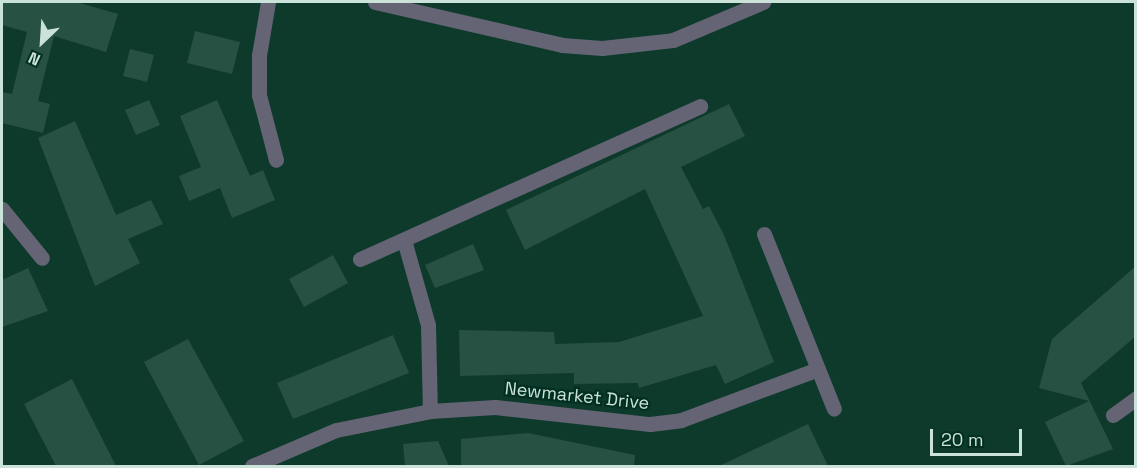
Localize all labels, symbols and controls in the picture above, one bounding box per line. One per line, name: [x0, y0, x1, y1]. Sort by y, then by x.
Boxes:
north arrow: [12, 12, 72, 72]
text: N: [25, 47, 43, 71]
street label: Newmarket Drive: [504, 378, 650, 414]
scale bar: [933, 417, 1024, 455]
text: 20 m: [941, 428, 984, 451]

